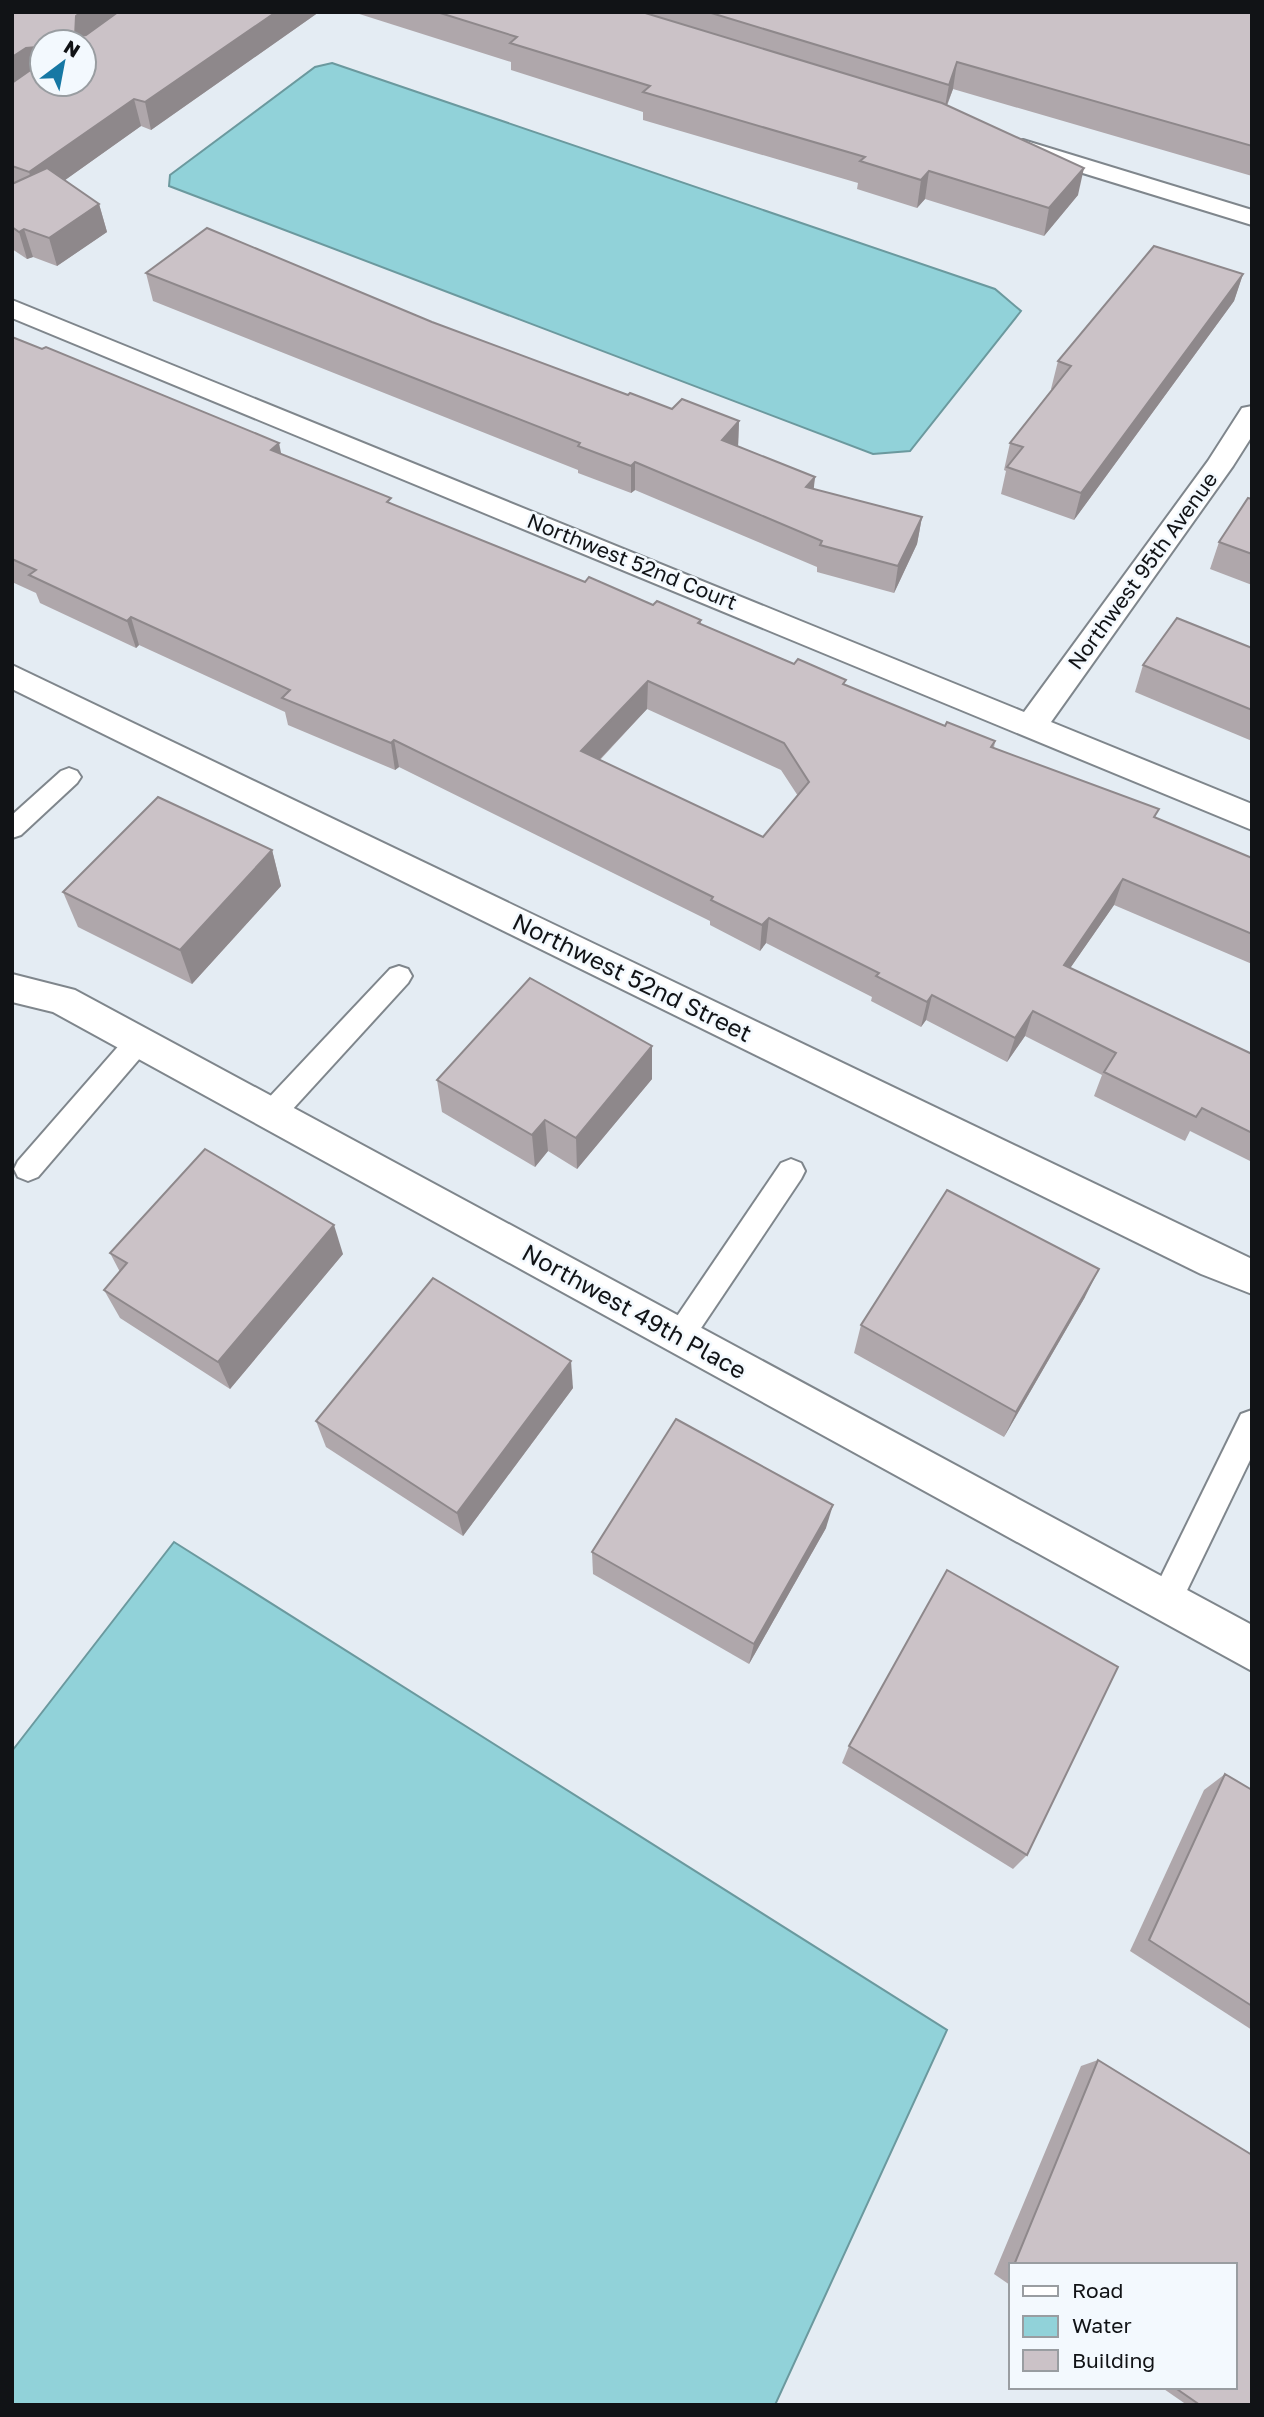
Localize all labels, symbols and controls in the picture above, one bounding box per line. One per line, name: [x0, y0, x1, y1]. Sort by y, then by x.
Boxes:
north arrow: [28, 28, 98, 98]
text: N: [60, 35, 84, 62]
street label: Northwest 95th Avenue: [1062, 467, 1223, 674]
street label: Northwest 52nd Court: [524, 507, 741, 615]
street label: Northwest 52nd Street: [508, 906, 757, 1047]
street label: Northwest 49th Place: [518, 1237, 752, 1384]
legend: [1009, 2263, 1236, 2389]
text: Road: [1072, 2277, 1123, 2303]
text: Water: [1072, 2312, 1132, 2338]
text: Building: [1072, 2347, 1155, 2373]

